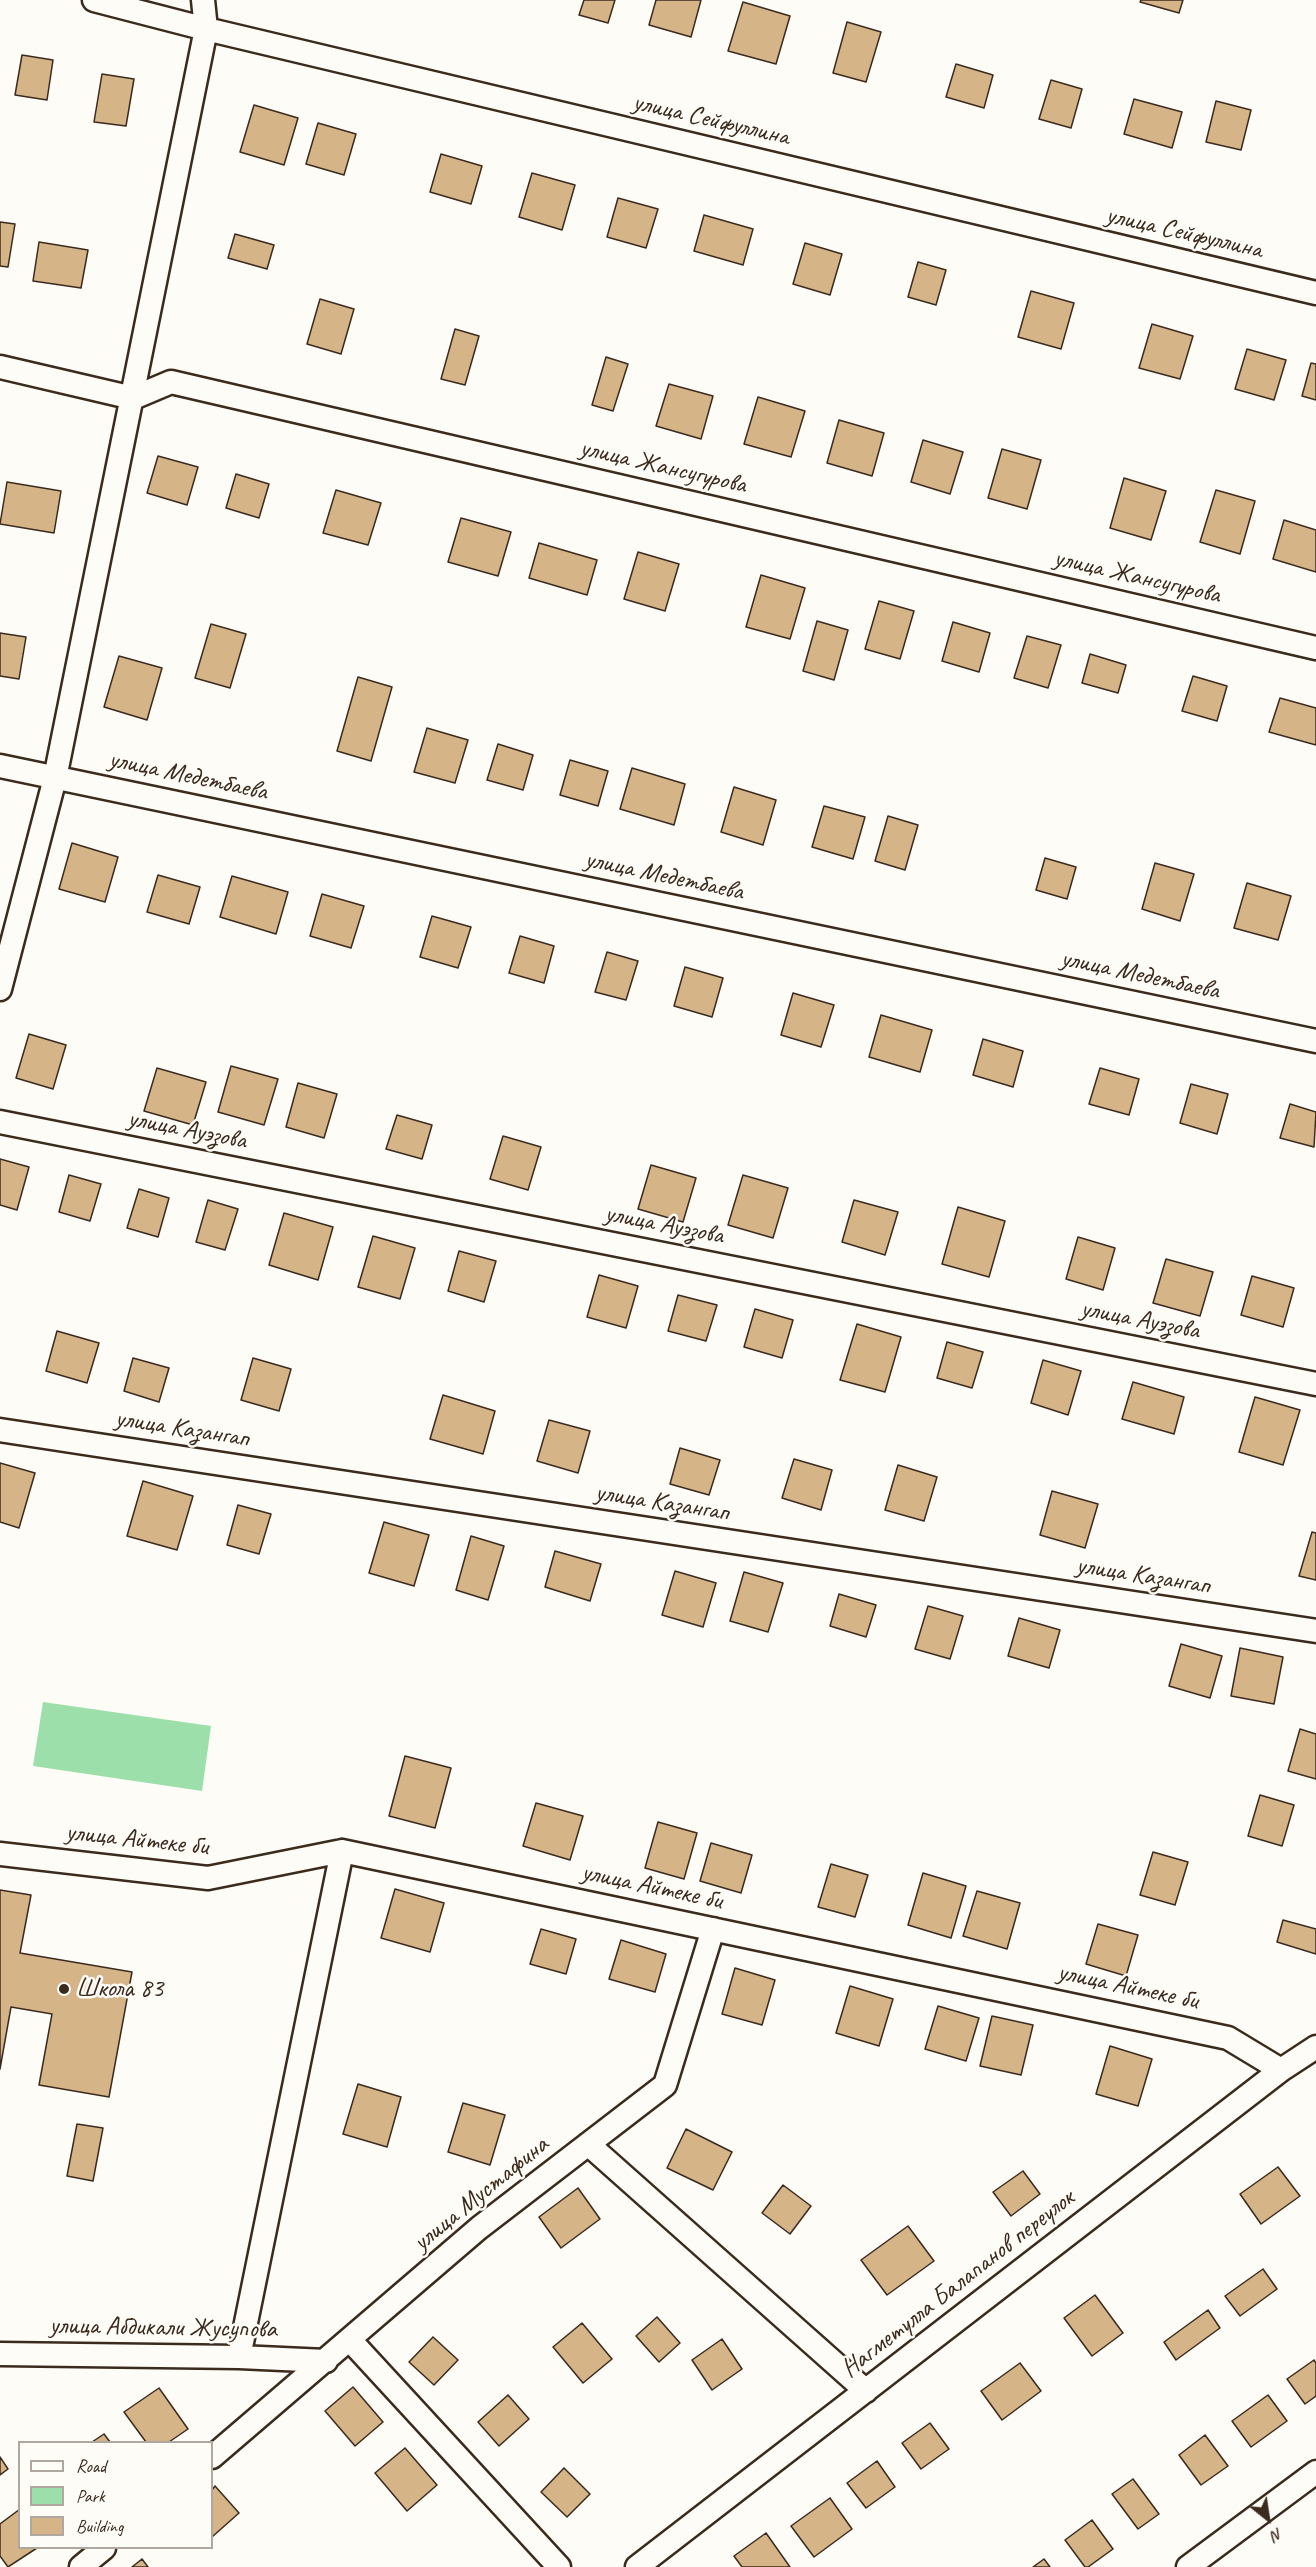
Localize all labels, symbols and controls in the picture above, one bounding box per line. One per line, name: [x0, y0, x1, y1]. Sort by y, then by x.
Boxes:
street label: улица Сейфуллина: [630, 87, 792, 153]
street label: улица Сейфуллина: [1103, 200, 1265, 266]
street label: улица Жансугурова: [577, 433, 749, 501]
street label: улица Жансугурова: [1051, 543, 1223, 611]
street label: улица Медетбаева: [106, 744, 270, 808]
street label: улица Медетбаева: [582, 844, 746, 908]
street label: улица Медетбаева: [1058, 943, 1222, 1007]
street label: улица Ауэзова: [125, 1103, 249, 1157]
street label: улица Ауэзова: [602, 1198, 726, 1252]
street label: улица Ауэзова: [1078, 1293, 1202, 1347]
street label: улица Казангап: [113, 1403, 251, 1455]
street label: улица Казангап: [593, 1477, 731, 1529]
street label: улица Казангап: [1074, 1550, 1212, 1602]
street label: улица Айтеке би: [64, 1817, 210, 1863]
street label: улица Айтеке би: [579, 1857, 725, 1917]
street label: улица Айтеке би: [1055, 1957, 1201, 2017]
place label: Школа 83: [76, 1973, 163, 2005]
marker: Школа 83: [57, 1982, 71, 1996]
street label: улица Мустафина: [407, 2130, 555, 2258]
street label: Нагметулла Балапанов переулок: [835, 2183, 1081, 2385]
street label: улица Абдикали Жусупова: [49, 2310, 277, 2346]
legend: [18, 2441, 213, 2549]
text: Road: [76, 2455, 106, 2477]
text: Park: [76, 2485, 105, 2507]
north arrow: [1238, 2489, 1298, 2549]
text: Building: [76, 2515, 123, 2537]
text: N: [1268, 2523, 1286, 2546]

